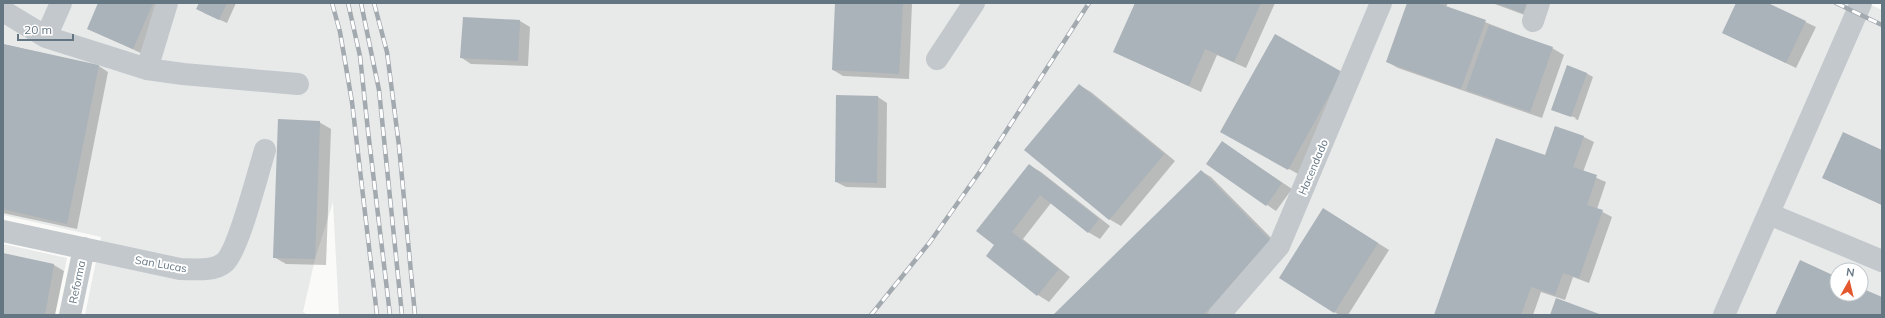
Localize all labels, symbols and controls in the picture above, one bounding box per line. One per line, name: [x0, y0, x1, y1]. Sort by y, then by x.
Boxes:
scale bar: [18, 16, 73, 42]
text: 20 m: [24, 22, 52, 37]
street label: Hacendado: [1295, 137, 1331, 197]
street label: San Lucas: [134, 253, 188, 275]
street label: Reforma: [66, 259, 88, 305]
north arrow: [1829, 262, 1869, 302]
text: N: [1845, 265, 1855, 280]

